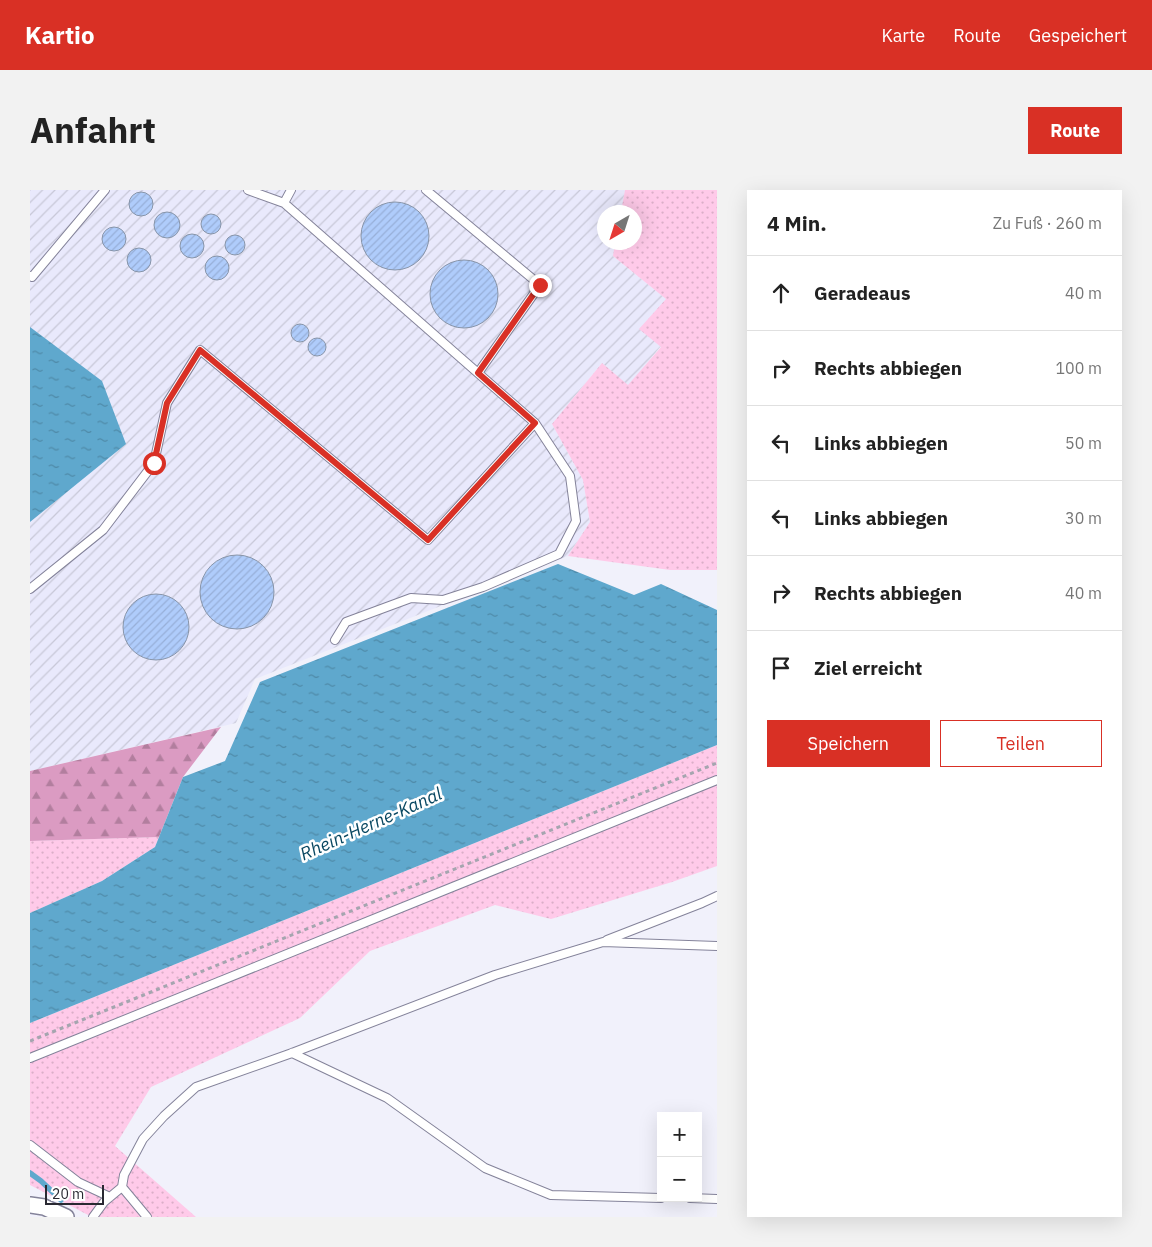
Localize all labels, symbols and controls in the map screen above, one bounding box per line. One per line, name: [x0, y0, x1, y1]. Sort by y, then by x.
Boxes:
text: Kartio: [25, 19, 95, 51]
text: Karte: [882, 24, 925, 47]
text: Route: [953, 24, 1001, 47]
text: Gespeichert: [1029, 24, 1127, 47]
text: Anfahrt: [30, 107, 156, 153]
button: Route: [1028, 107, 1122, 154]
north arrow: [597, 205, 642, 250]
text: 4 Min.: [767, 209, 827, 237]
text: Zu Fuß · 260 m: [993, 213, 1102, 233]
route end: [529, 274, 552, 297]
icon: ahead: [767, 279, 795, 307]
text: Geradeaus: [814, 281, 911, 305]
text: 40 m: [1065, 283, 1102, 303]
icon: right: [767, 354, 795, 382]
text: Rechts abbiegen: [814, 356, 962, 380]
text: 100 m: [1055, 358, 1102, 378]
icon: left: [767, 429, 795, 457]
text: Links abbiegen: [814, 431, 948, 455]
text: 50 m: [1065, 433, 1102, 453]
route start: [143, 452, 166, 475]
icon: left: [767, 504, 795, 532]
text: Links abbiegen: [814, 506, 948, 530]
text: 30 m: [1065, 508, 1102, 528]
icon: right: [767, 579, 795, 607]
text: Rechts abbiegen: [814, 581, 962, 605]
text: 40 m: [1065, 583, 1102, 603]
icon: arrive: [767, 654, 795, 682]
text: Ziel erreicht: [814, 656, 922, 680]
button: Speichern: [767, 720, 930, 767]
button: Teilen: [940, 720, 1102, 767]
water label: Rhein-Herne-Kanal: [296, 782, 446, 865]
map controls: [657, 1112, 702, 1202]
button: +: [657, 1112, 702, 1157]
button: −: [657, 1157, 702, 1202]
scale bar: [45, 1182, 104, 1205]
text: 20 m: [52, 1185, 84, 1203]

